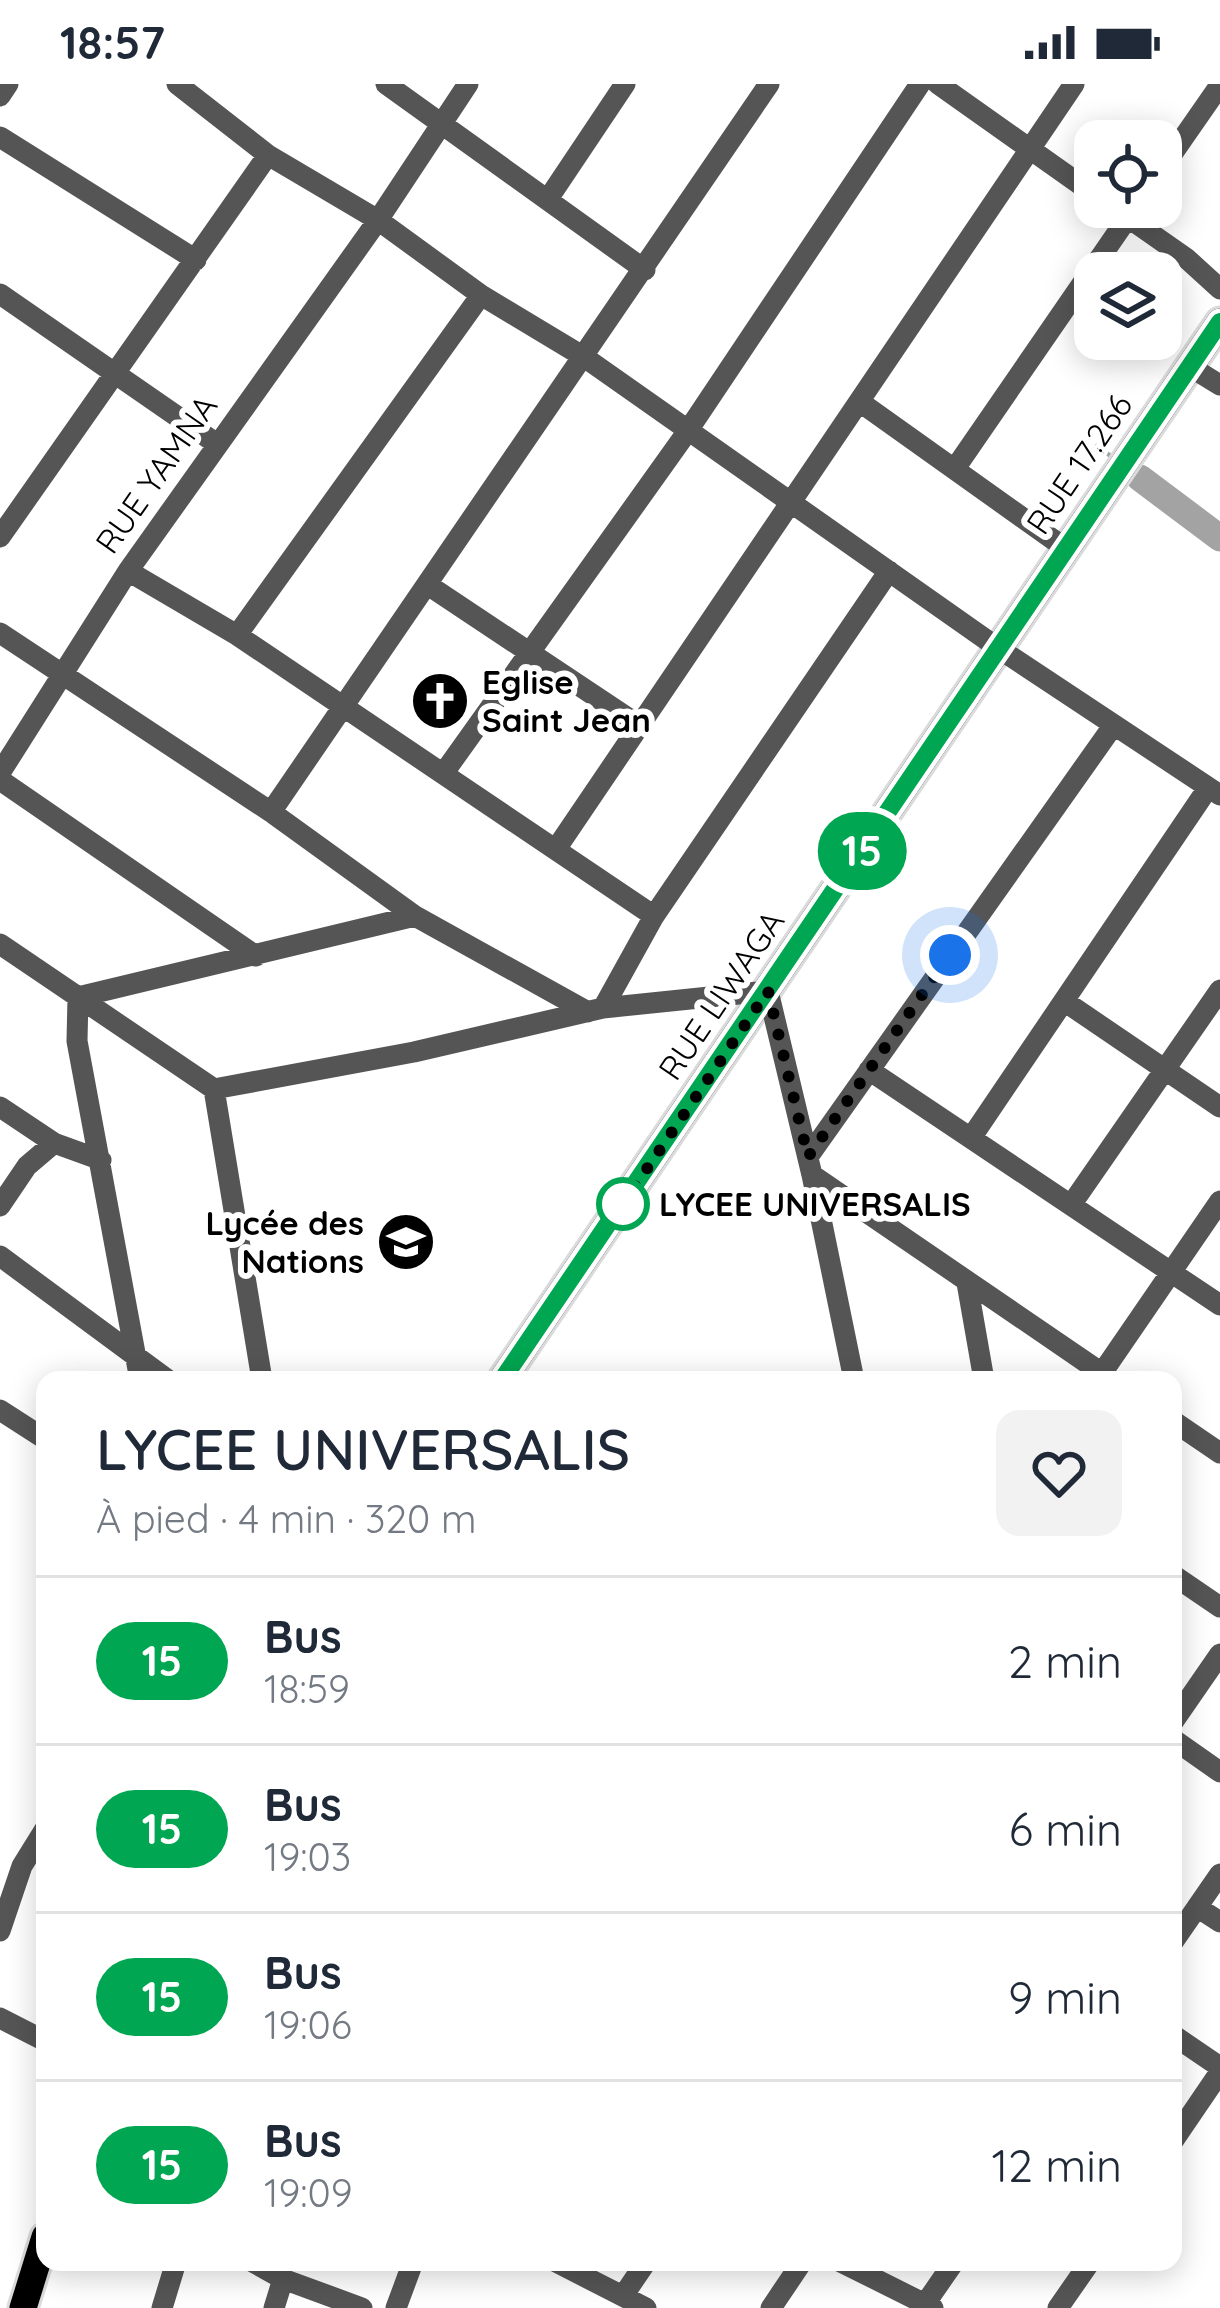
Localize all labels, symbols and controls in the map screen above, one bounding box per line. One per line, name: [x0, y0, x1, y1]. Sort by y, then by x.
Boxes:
text: 18:57: [60, 14, 165, 70]
map controls: [1074, 120, 1182, 360]
button: locate: [1074, 120, 1182, 228]
button: layers: [1074, 252, 1182, 360]
street label: RUE YAMNA: [86, 386, 225, 561]
street label: RUE 17.266: [1017, 386, 1140, 542]
place label: Eglise Saint Jean: [482, 661, 651, 740]
church icon: Eglise Saint Jean: [409, 670, 471, 732]
line badge: 15: [808, 812, 916, 890]
text: 15: [842, 824, 882, 877]
street label: RUE LIWAGA: [649, 902, 792, 1087]
your location: [920, 925, 980, 985]
marker: LYCEE UNIVERSALIS: [598, 1179, 648, 1229]
place label: LYCEE UNIVERSALIS: [659, 1183, 971, 1224]
place label: Lycée des Nations: [206, 1202, 364, 1281]
school or university icon: Lycée des Nations: [375, 1211, 437, 1273]
button: heart: [996, 1410, 1122, 1536]
text: LYCEE UNIVERSALIS: [96, 1413, 630, 1484]
text: À pied · 4 min · 320 m: [96, 1494, 476, 1543]
text: Bus: [264, 1608, 342, 1664]
text: 2 min: [1008, 1633, 1122, 1689]
text: 15: [142, 1634, 182, 1687]
text: 18:59: [264, 1664, 350, 1713]
text: Bus: [264, 1776, 342, 1832]
text: 6 min: [1009, 1801, 1122, 1857]
text: 15: [142, 1802, 182, 1855]
text: 19:03: [264, 1832, 351, 1881]
text: Bus: [264, 1944, 342, 2000]
text: 9 min: [1008, 1969, 1122, 2025]
text: 15: [142, 1970, 182, 2023]
text: 19:06: [264, 2000, 352, 2049]
text: Bus: [264, 2112, 342, 2168]
text: 12 min: [991, 2137, 1122, 2193]
text: 15: [142, 2138, 182, 2191]
text: 19:09: [264, 2168, 352, 2217]

